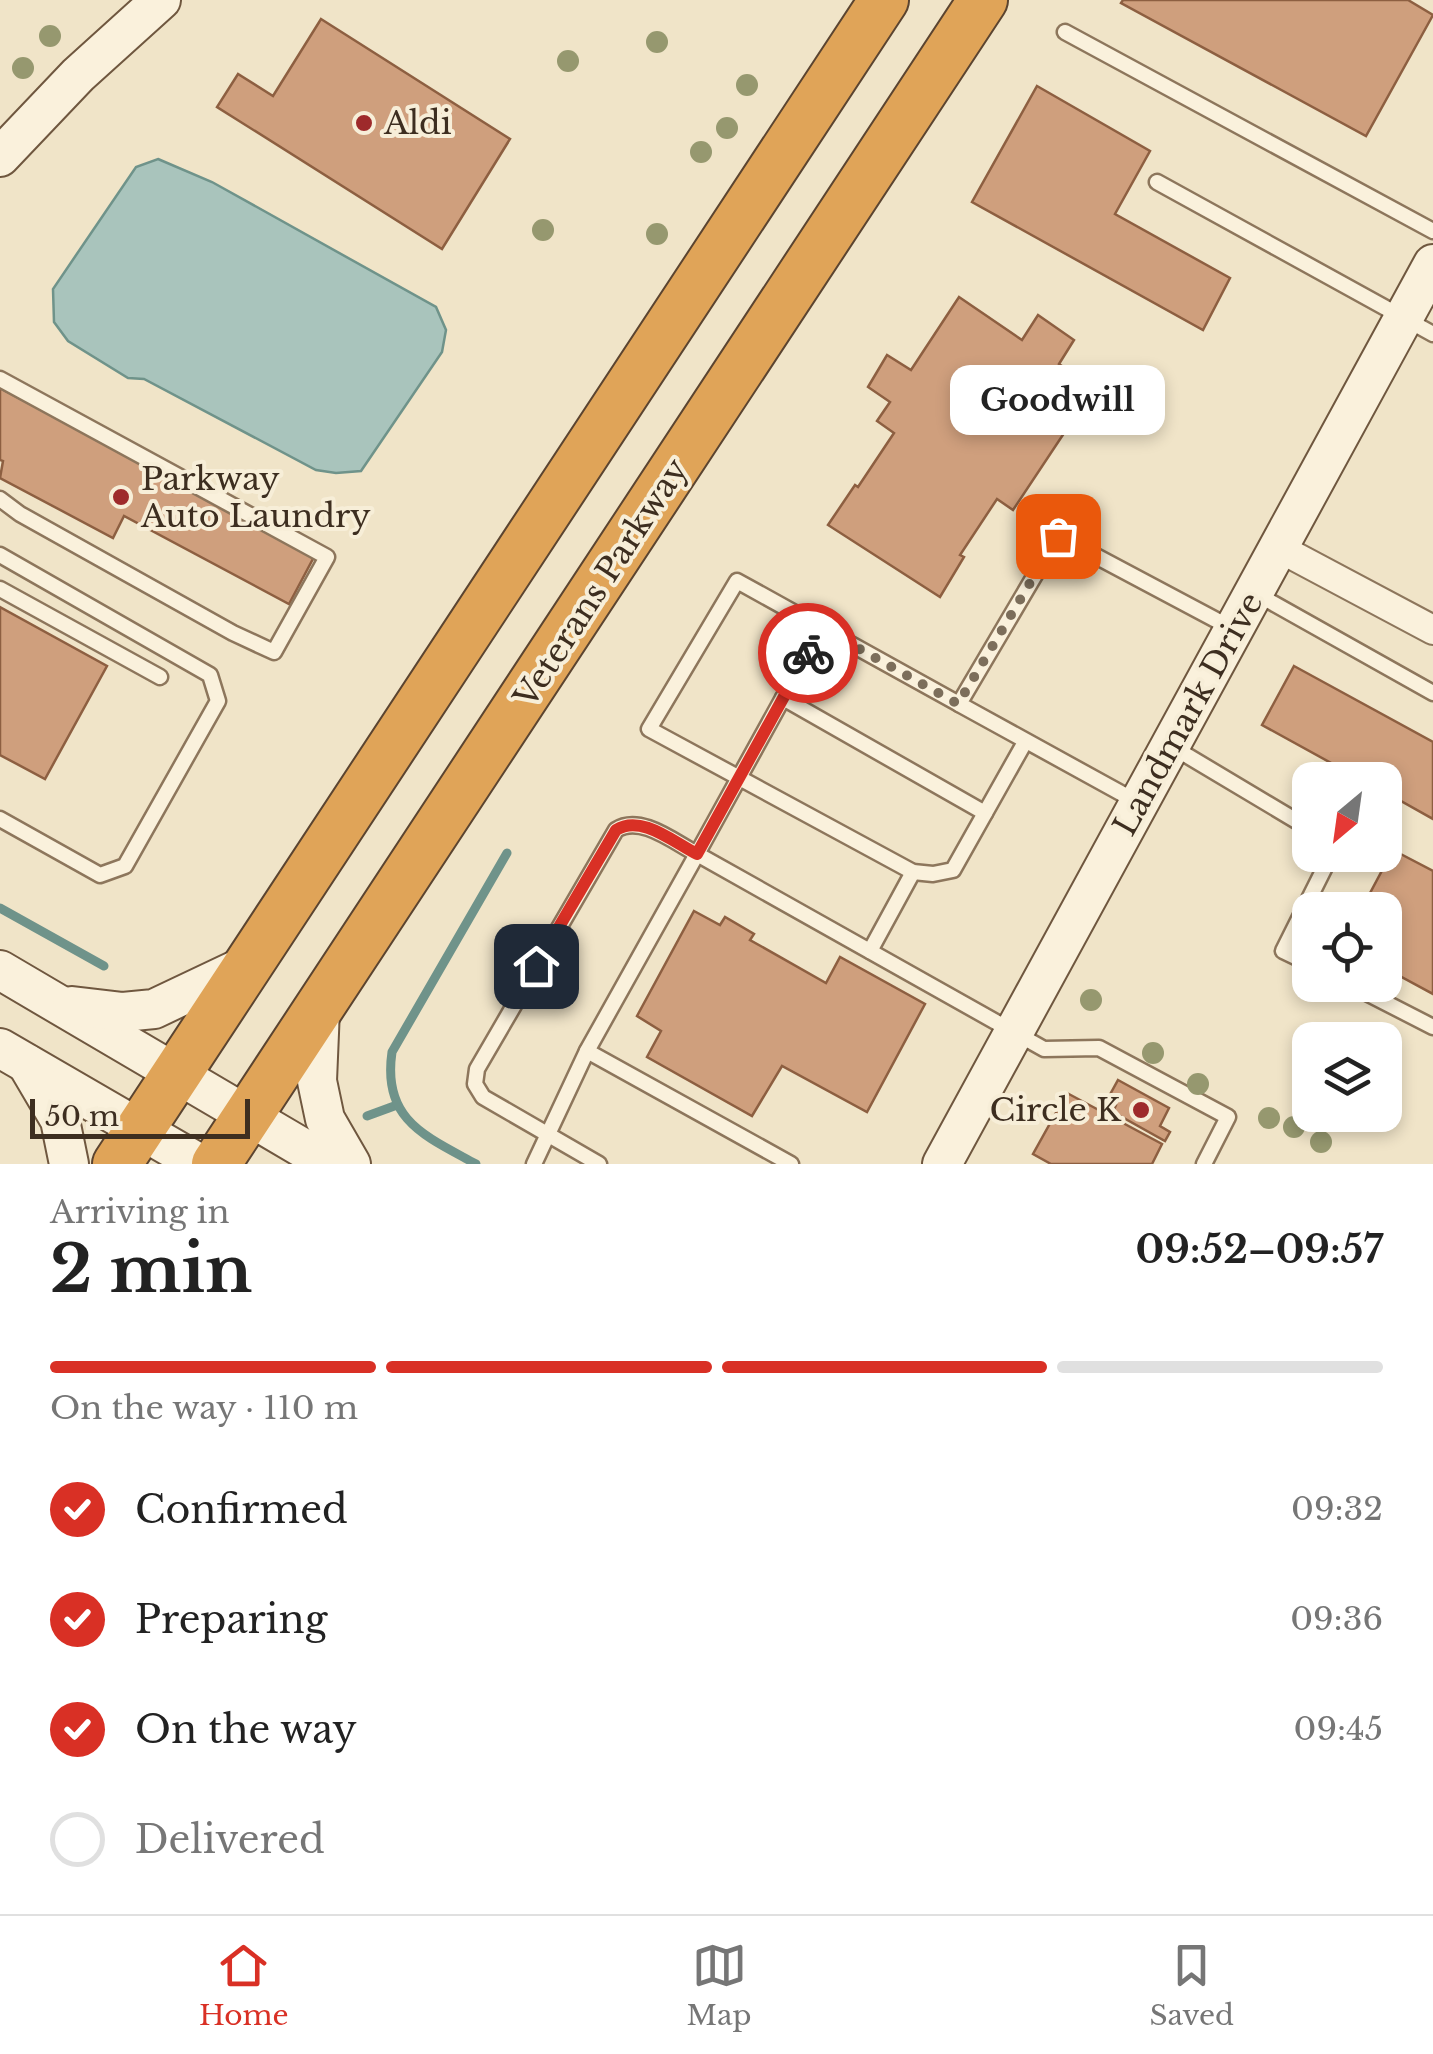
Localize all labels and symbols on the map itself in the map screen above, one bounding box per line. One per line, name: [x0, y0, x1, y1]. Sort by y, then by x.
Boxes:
place label: Aldi: [383, 103, 452, 143]
marker: Aldi: [353, 112, 375, 134]
callout: Goodwill: [950, 366, 1166, 436]
street label: Veterans Parkway: [505, 451, 697, 716]
place label: Parkway Auto Laundry: [140, 459, 371, 536]
marker: Parkway Auto Laundry: [110, 486, 132, 508]
pin: [1016, 494, 1101, 579]
street label: Landmark Drive: [1105, 585, 1271, 843]
courier: [758, 603, 858, 703]
north arrow: [1292, 762, 1402, 872]
pin: [494, 924, 579, 1009]
place label: Circle K: [990, 1090, 1122, 1130]
scale bar: [30, 1094, 250, 1138]
marker: Circle K: [1130, 1099, 1152, 1121]

